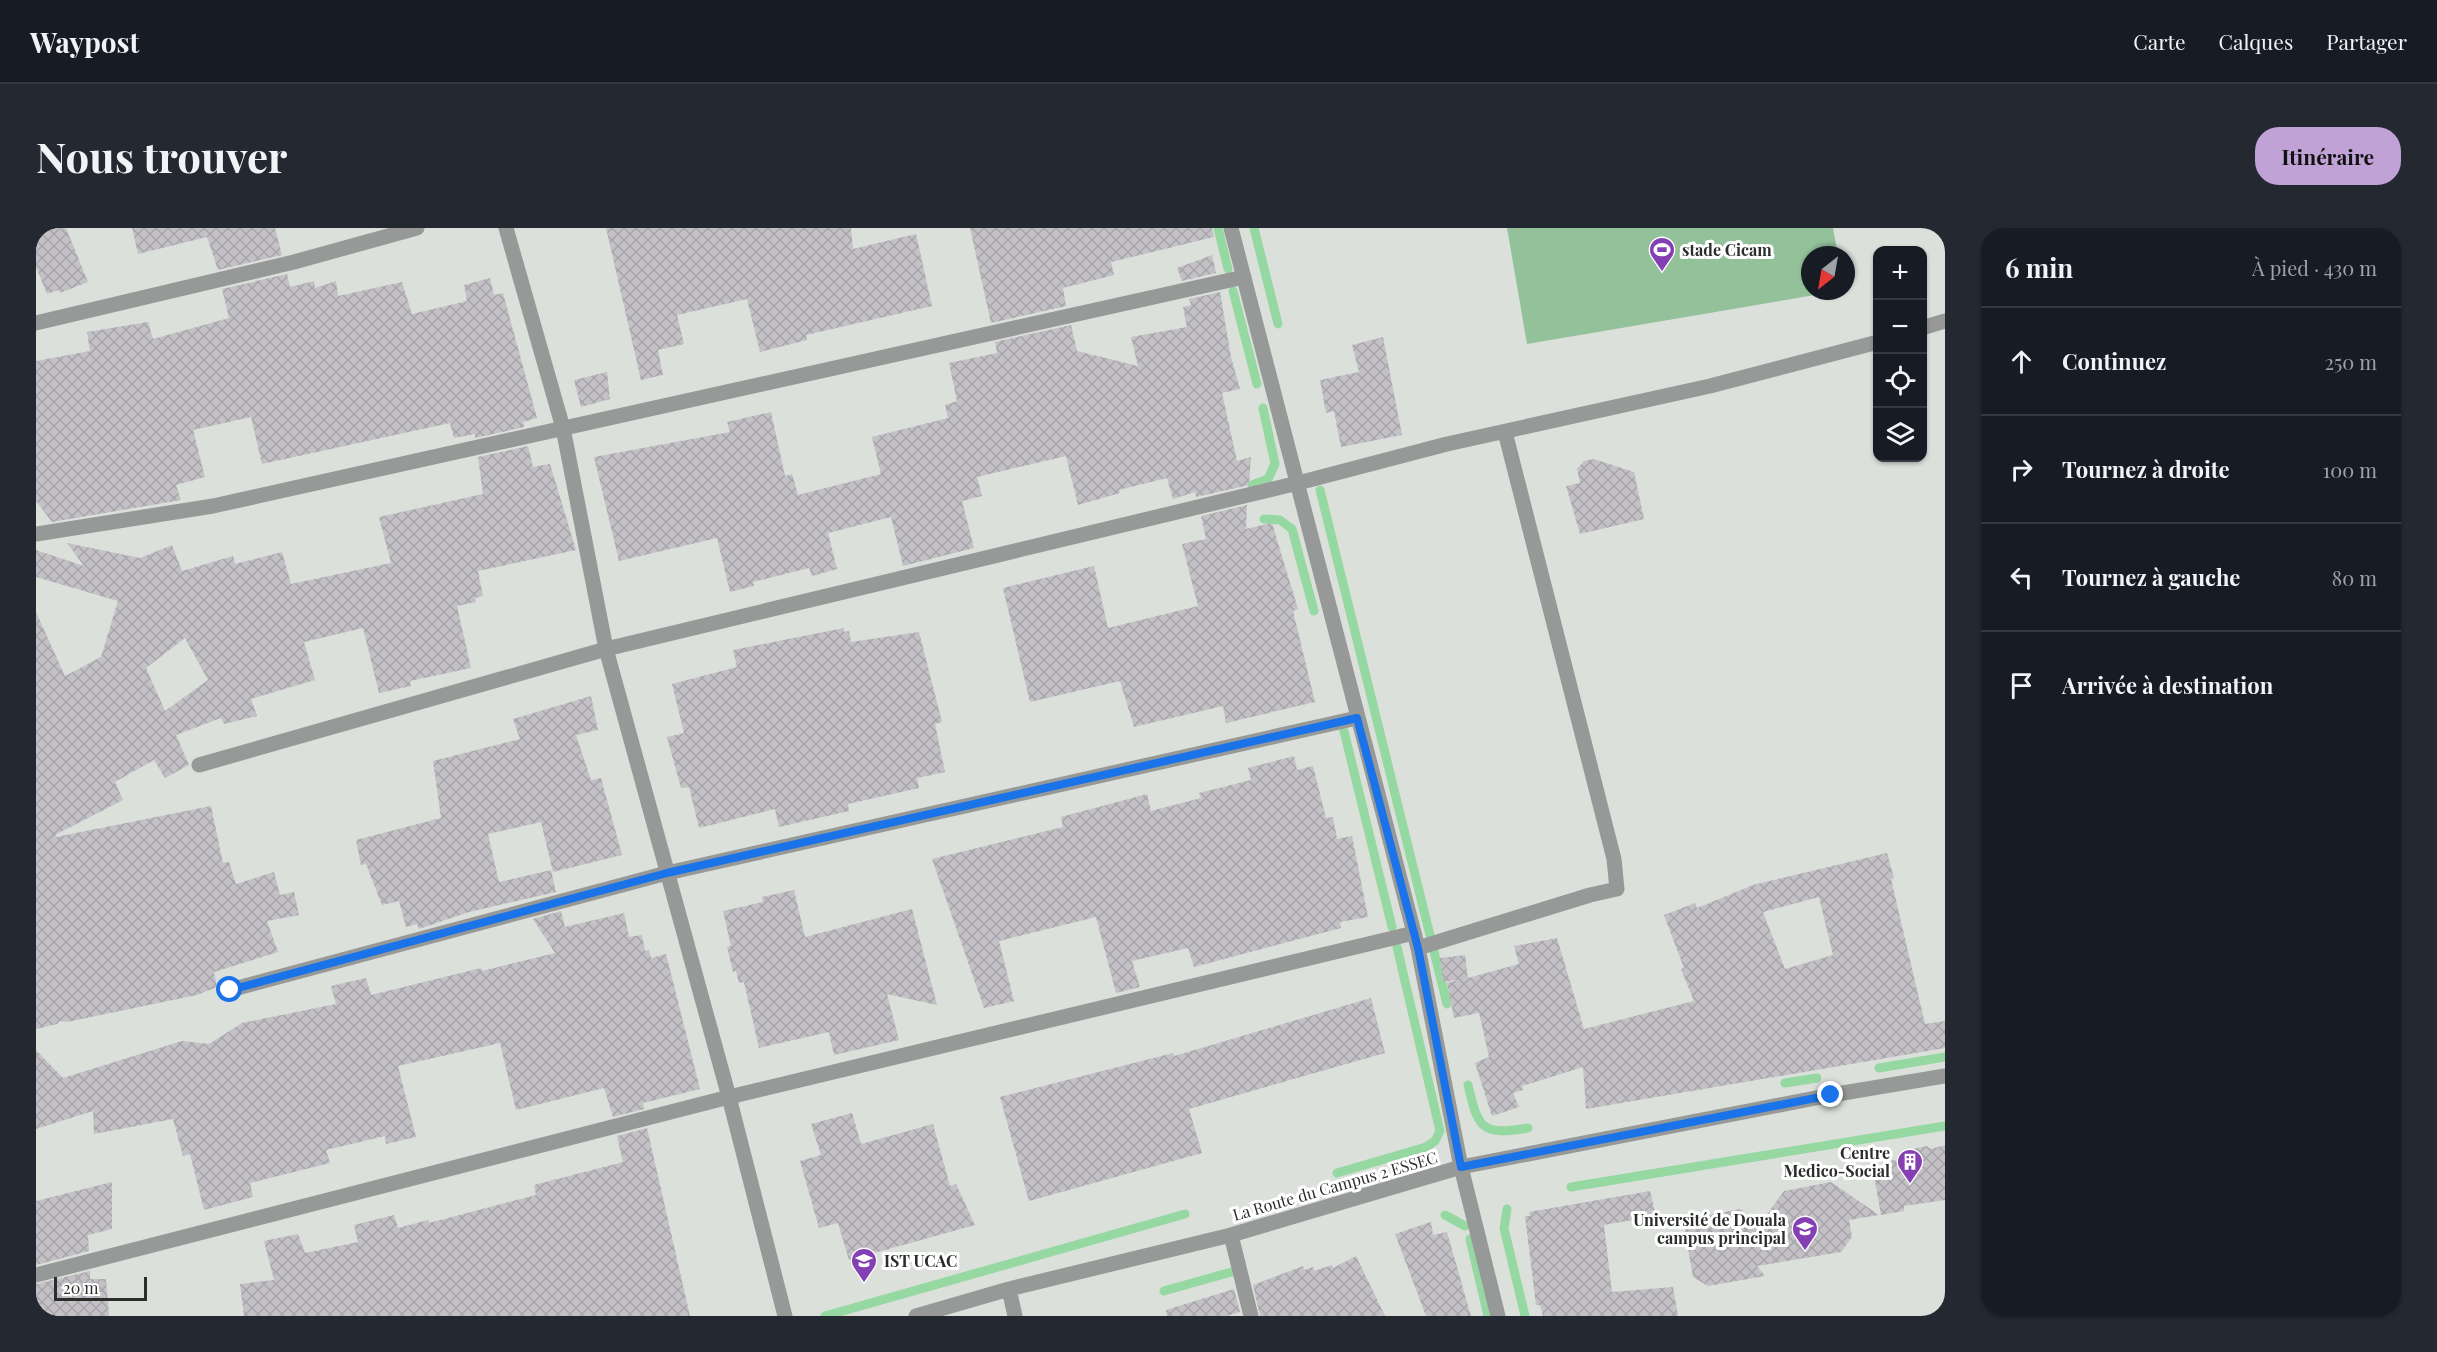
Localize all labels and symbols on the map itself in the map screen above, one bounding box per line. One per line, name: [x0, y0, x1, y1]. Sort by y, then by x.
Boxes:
sports icon: stade Cicam: [1647, 235, 1677, 273]
place label: stade Cicam: [1682, 239, 1772, 260]
north arrow: [1801, 246, 1855, 300]
route start: [216, 976, 242, 1002]
route end: [1817, 1081, 1843, 1107]
place label: Centre Medico-Social: [1784, 1142, 1890, 1181]
street label: La Route du Campus 2 ESSEC: [1230, 1146, 1440, 1225]
building icon: Centre Medico-Social: [1895, 1147, 1925, 1185]
place label: Université de Douala campus principal: [1633, 1209, 1787, 1248]
school or university icon: Université de Douala campus principal: [1790, 1214, 1820, 1252]
school or university icon: IST UCAC: [849, 1246, 879, 1284]
place label: IST UCAC: [884, 1250, 957, 1271]
scale bar: [54, 1274, 147, 1302]

